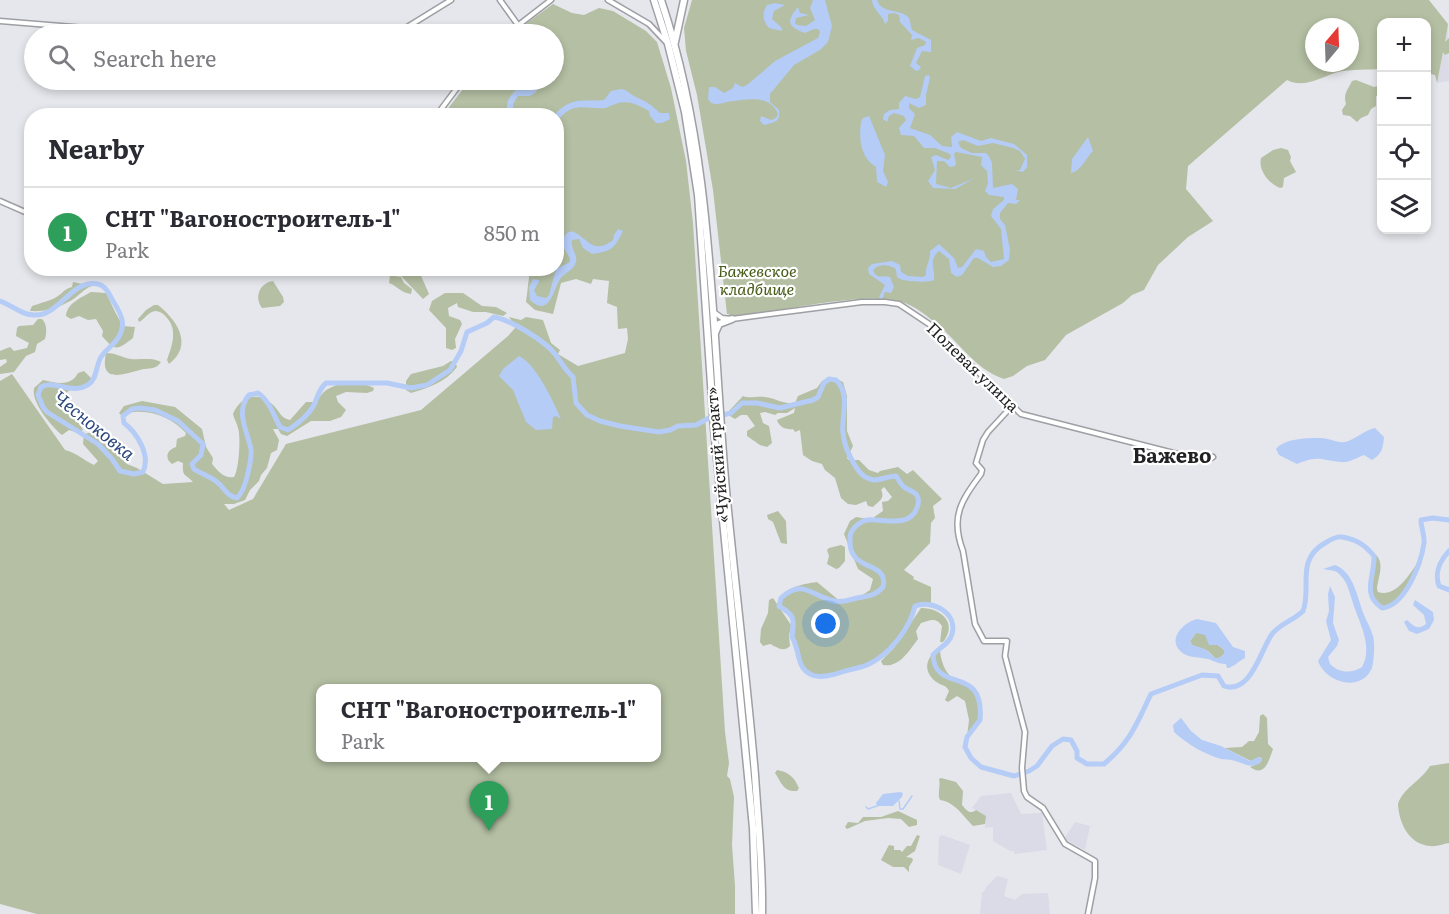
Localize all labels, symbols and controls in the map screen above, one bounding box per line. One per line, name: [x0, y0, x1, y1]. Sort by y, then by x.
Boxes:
north arrow: [1305, 18, 1359, 72]
map controls: [1377, 18, 1431, 234]
button: +: [1377, 18, 1431, 72]
search box: [24, 24, 564, 90]
icon: search: [45, 41, 78, 74]
text: Search here: [93, 41, 216, 74]
button: −: [1377, 72, 1431, 126]
button: locate: [1377, 126, 1431, 180]
text: Nearby: [48, 128, 144, 167]
button: layers: [1377, 180, 1431, 234]
text: СНТ "Вагоностроитель-1": [105, 201, 401, 234]
text: 1: [63, 217, 72, 247]
text: 850 m: [484, 217, 540, 247]
text: Park: [105, 234, 149, 264]
park label: Бажевское кладбище: [717, 258, 797, 300]
street label: Полевая улица: [922, 316, 1026, 417]
water label: Чесноковка: [48, 383, 142, 467]
street label: «Чуйский тракт»: [698, 386, 734, 524]
district label: Бажево: [1132, 439, 1212, 469]
your location: [811, 609, 840, 638]
popup: [316, 684, 661, 762]
text: СНТ "Вагоностроитель-1": [341, 692, 636, 725]
text: Park: [341, 725, 385, 755]
pin: 1: [470, 782, 508, 831]

